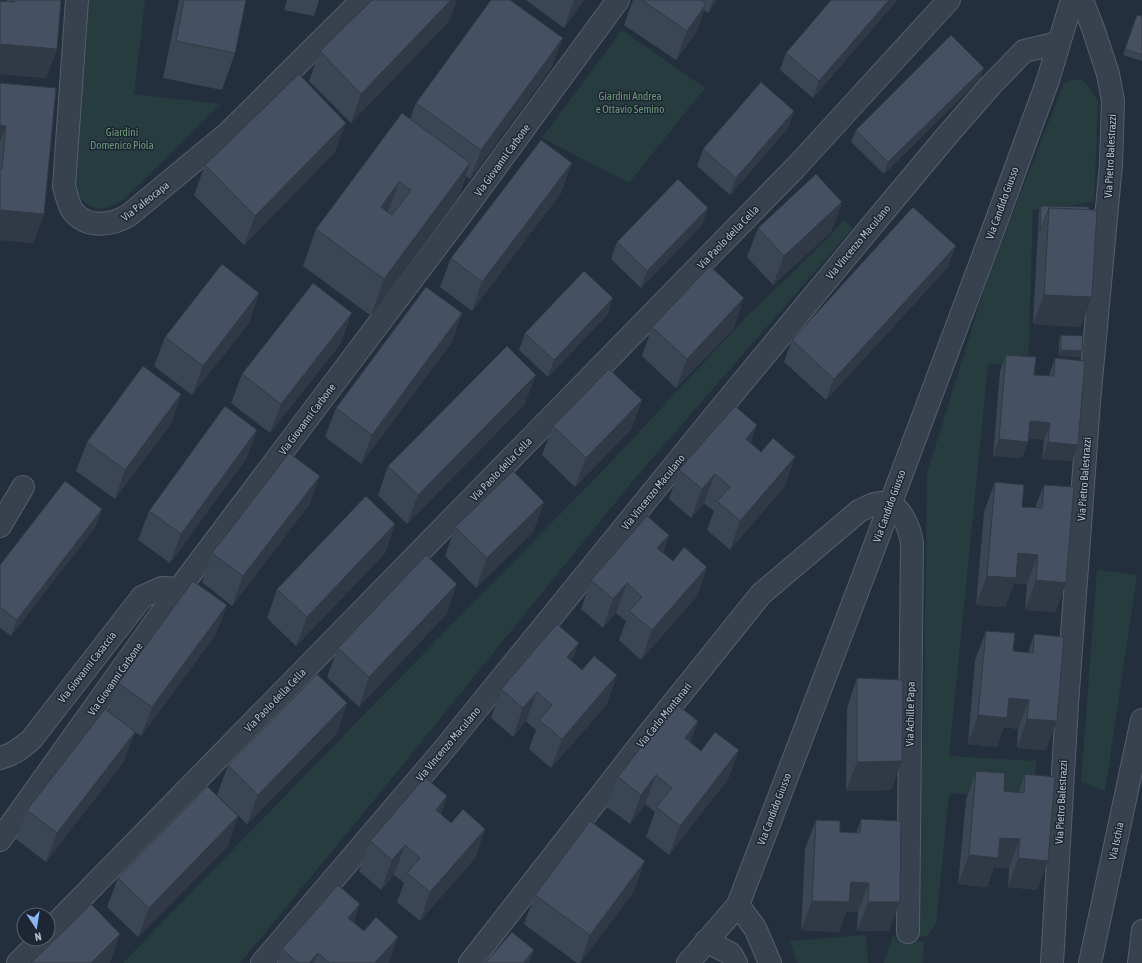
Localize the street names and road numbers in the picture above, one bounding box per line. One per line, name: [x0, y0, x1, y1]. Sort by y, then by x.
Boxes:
street label: Via Pietro Balestrazzi: [1102, 114, 1118, 198]
street label: Via Giovanni Carbone: [472, 122, 532, 198]
street label: Via Candido Giusso: [983, 165, 1021, 241]
street label: Via Paleocapa: [119, 179, 171, 223]
street label: Via Vincenzo Maculano: [823, 202, 893, 282]
street label: Via Paolo della Cella: [695, 203, 761, 271]
street label: Via Giovanni Carbone: [276, 381, 338, 457]
street label: Via Paolo della Cella: [468, 435, 534, 503]
street label: Via Pietro Balestrazzi: [1075, 437, 1093, 521]
street label: Via Vincenzo Maculano: [619, 452, 687, 532]
street label: Via Candido Giusso: [870, 468, 908, 544]
street label: Via Giovanni Casaccia: [55, 629, 119, 705]
street label: Via Giovanni Carbone: [85, 640, 145, 718]
street label: Via Paolo della Cella: [242, 666, 308, 734]
street label: Via Carlo Montanari: [634, 680, 694, 750]
street label: Via Achille Papa: [903, 682, 917, 746]
street label: Via Vincenzo Maculano: [413, 704, 483, 784]
street label: Via Pietro Balestrazzi: [1053, 760, 1069, 844]
street label: Via Candido Giusso: [755, 771, 793, 847]
street label: Via Ischia: [1106, 821, 1126, 861]

